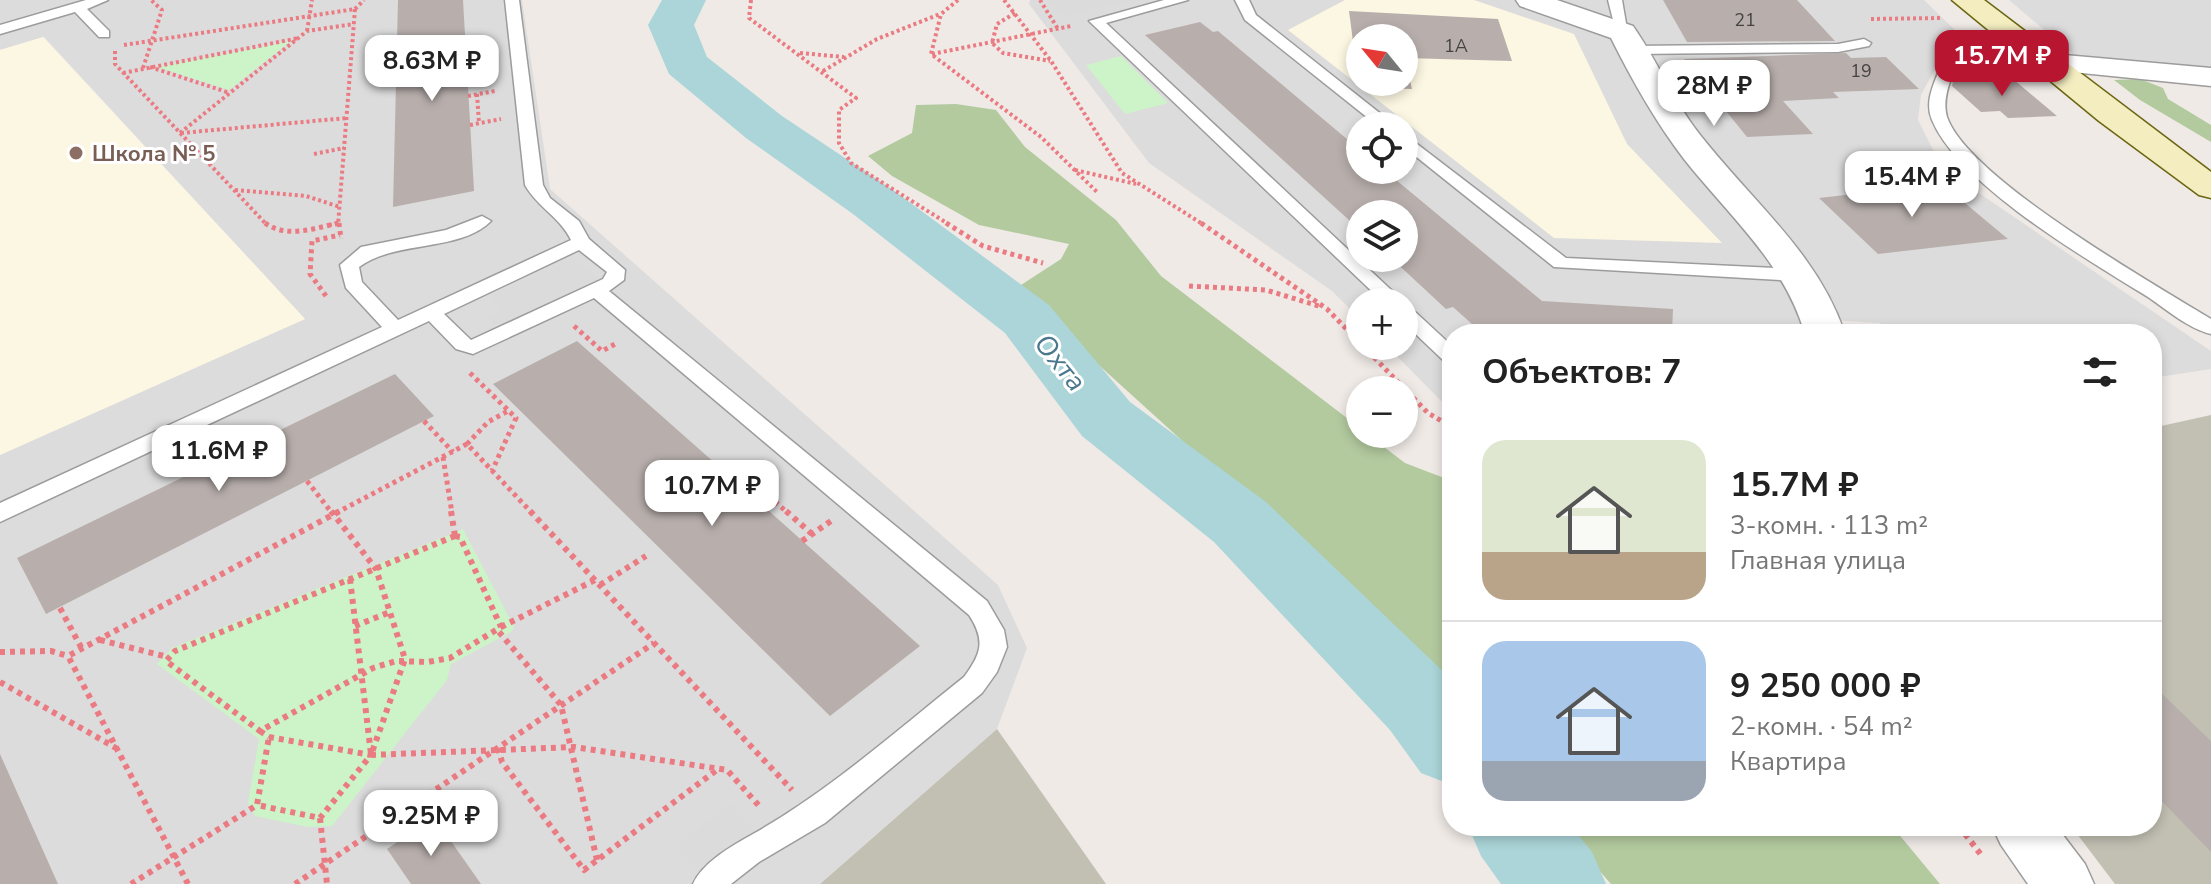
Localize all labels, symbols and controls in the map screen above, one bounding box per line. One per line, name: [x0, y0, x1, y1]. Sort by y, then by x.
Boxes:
house number: 21: [1734, 8, 1756, 32]
north arrow: [1346, 24, 1418, 96]
map controls: [1346, 24, 1418, 448]
pin: 15.7M ₽: [1928, 30, 2076, 98]
house number: 1А: [1444, 34, 1468, 58]
pin: 8.63M ₽: [358, 35, 506, 103]
text: 15.7M ₽: [1953, 38, 2051, 73]
text: 8.63M ₽: [383, 43, 481, 78]
house number: 19: [1850, 59, 1872, 83]
pin: 28M ₽: [1658, 60, 1770, 128]
text: 28M ₽: [1676, 68, 1752, 103]
button: locate: [1346, 112, 1418, 184]
place label: Школа № 5: [92, 139, 215, 169]
marker: Школа № 5: [67, 144, 85, 162]
pin: 15.4M ₽: [1838, 151, 1986, 219]
text: 15.4M ₽: [1863, 159, 1961, 194]
button: layers: [1346, 200, 1418, 272]
button: +: [1346, 288, 1418, 360]
water label: Охта: [1025, 326, 1095, 399]
text: Объектов: 7: [1482, 349, 1681, 395]
icon: filters: [2078, 350, 2122, 394]
button: −: [1346, 376, 1418, 448]
pin: 11.6M ₽: [145, 425, 293, 493]
text: 11.6M ₽: [170, 433, 268, 468]
pin: 10.7M ₽: [638, 460, 786, 528]
text: 15.7M ₽: [1730, 462, 1859, 508]
text: 10.7M ₽: [663, 468, 761, 503]
icon: home: [1546, 472, 1642, 568]
text: 3-комн. · 113 m²: [1730, 508, 1928, 543]
text: Главная улица: [1730, 543, 1906, 578]
text: 9 250 000 ₽: [1730, 663, 1921, 709]
icon: home: [1546, 673, 1642, 769]
text: 2-комн. · 54 m²: [1730, 709, 1913, 744]
text: Квартира: [1730, 744, 1846, 779]
pin: 9.25M ₽: [357, 790, 505, 858]
text: 9.25M ₽: [382, 798, 480, 833]

